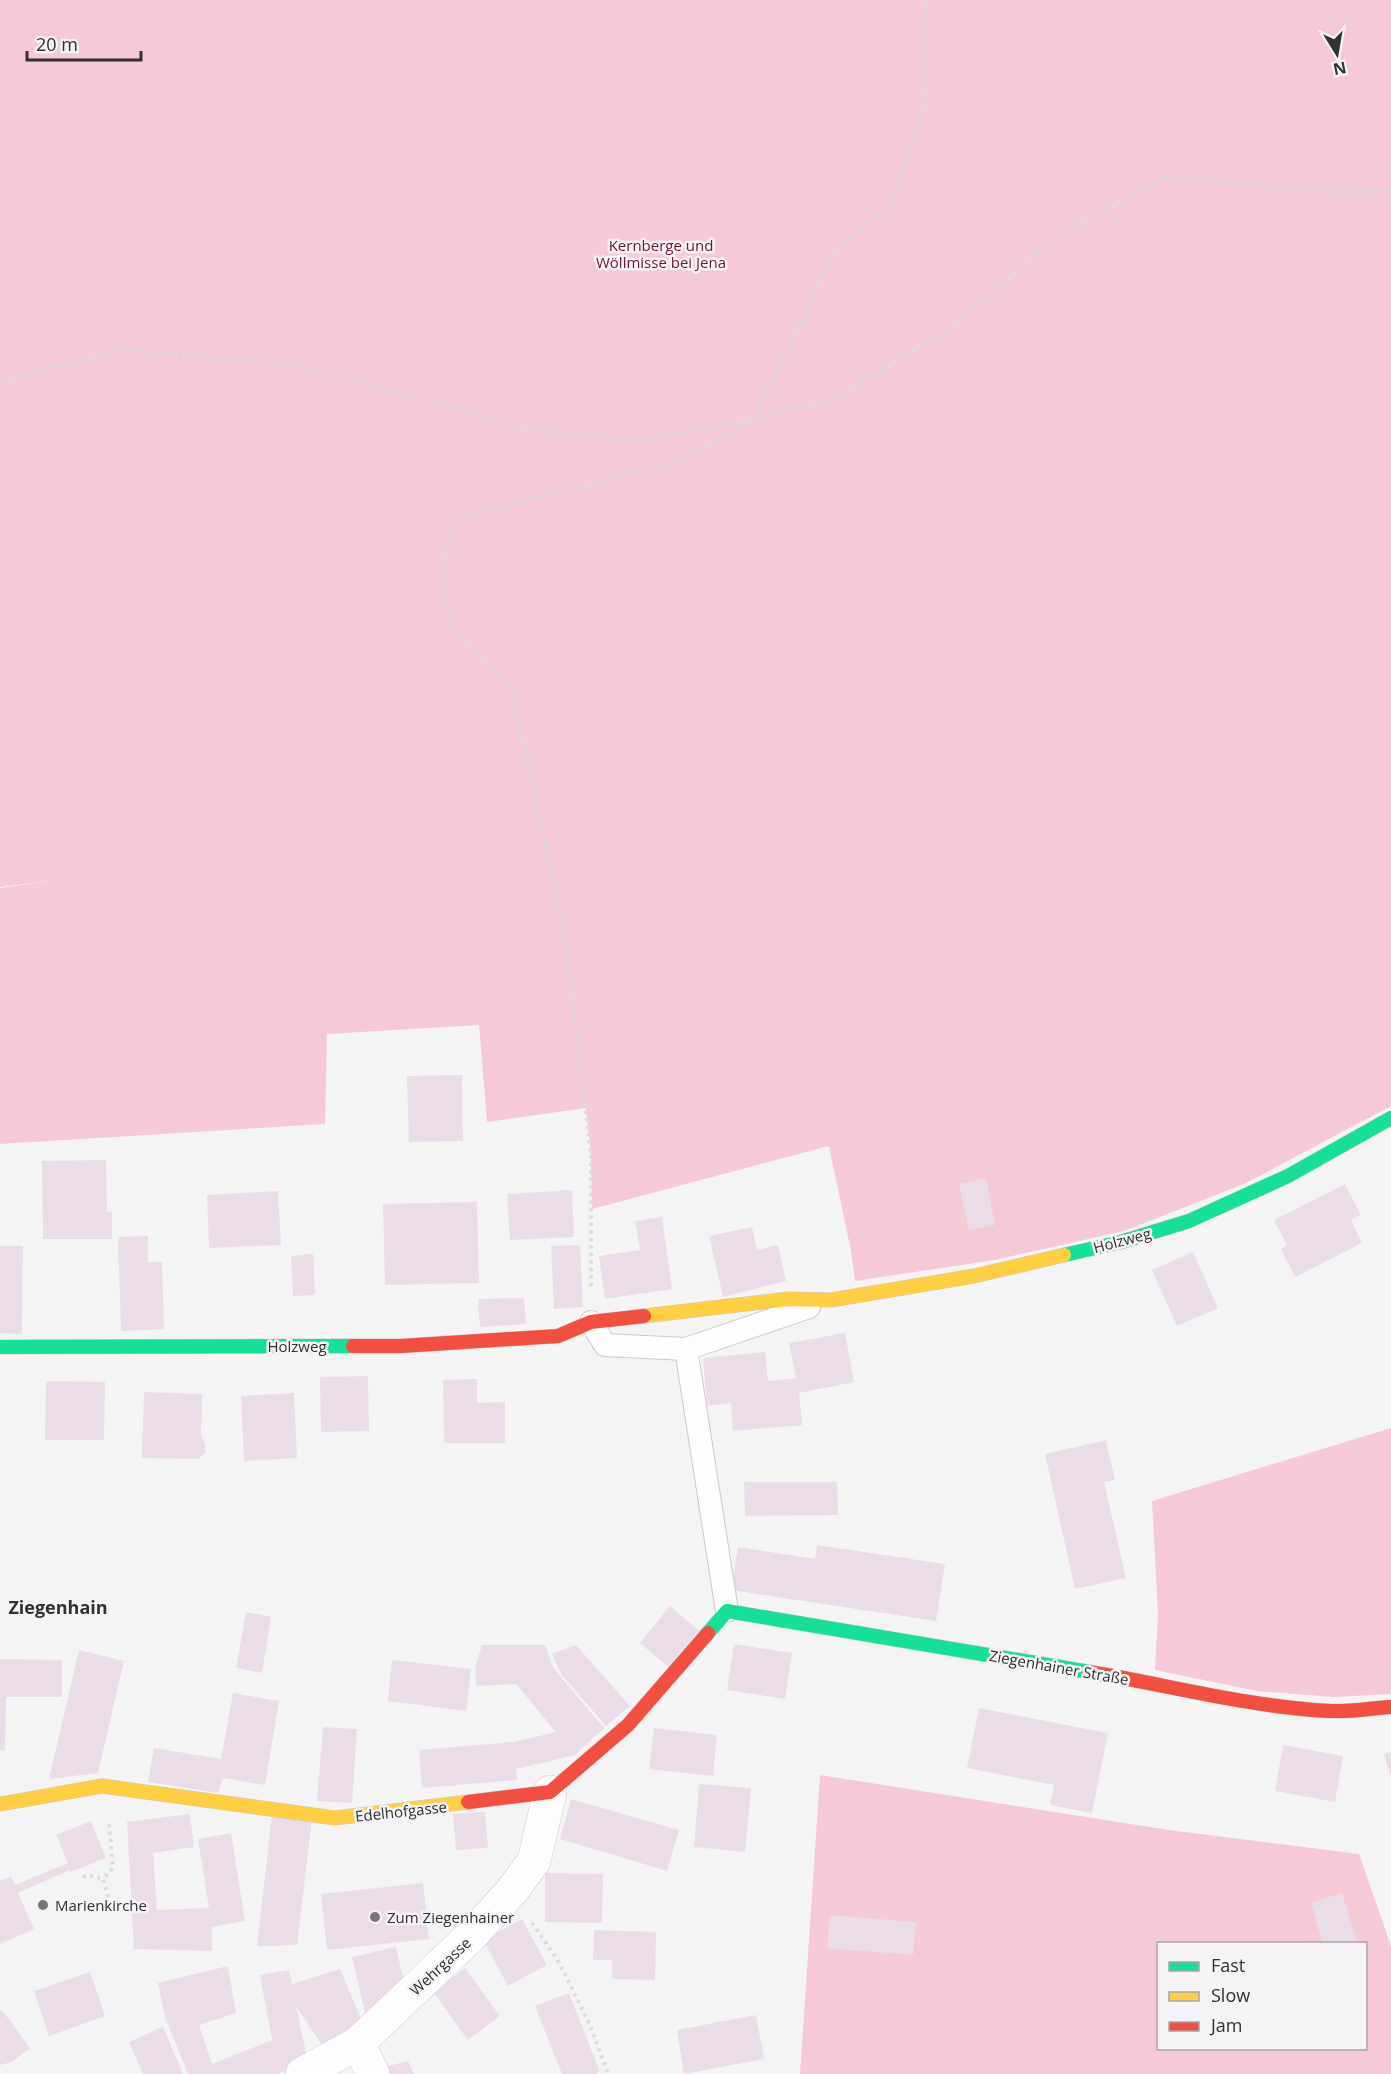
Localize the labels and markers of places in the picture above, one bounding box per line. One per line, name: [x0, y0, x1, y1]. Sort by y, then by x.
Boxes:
place label: Marienkirche: [55, 1895, 147, 1915]
marker: Marienkirche: [36, 1898, 50, 1912]
place label: Zum Ziegenhainer: [387, 1907, 514, 1927]
marker: Zum Ziegenhainer: [368, 1910, 382, 1924]

